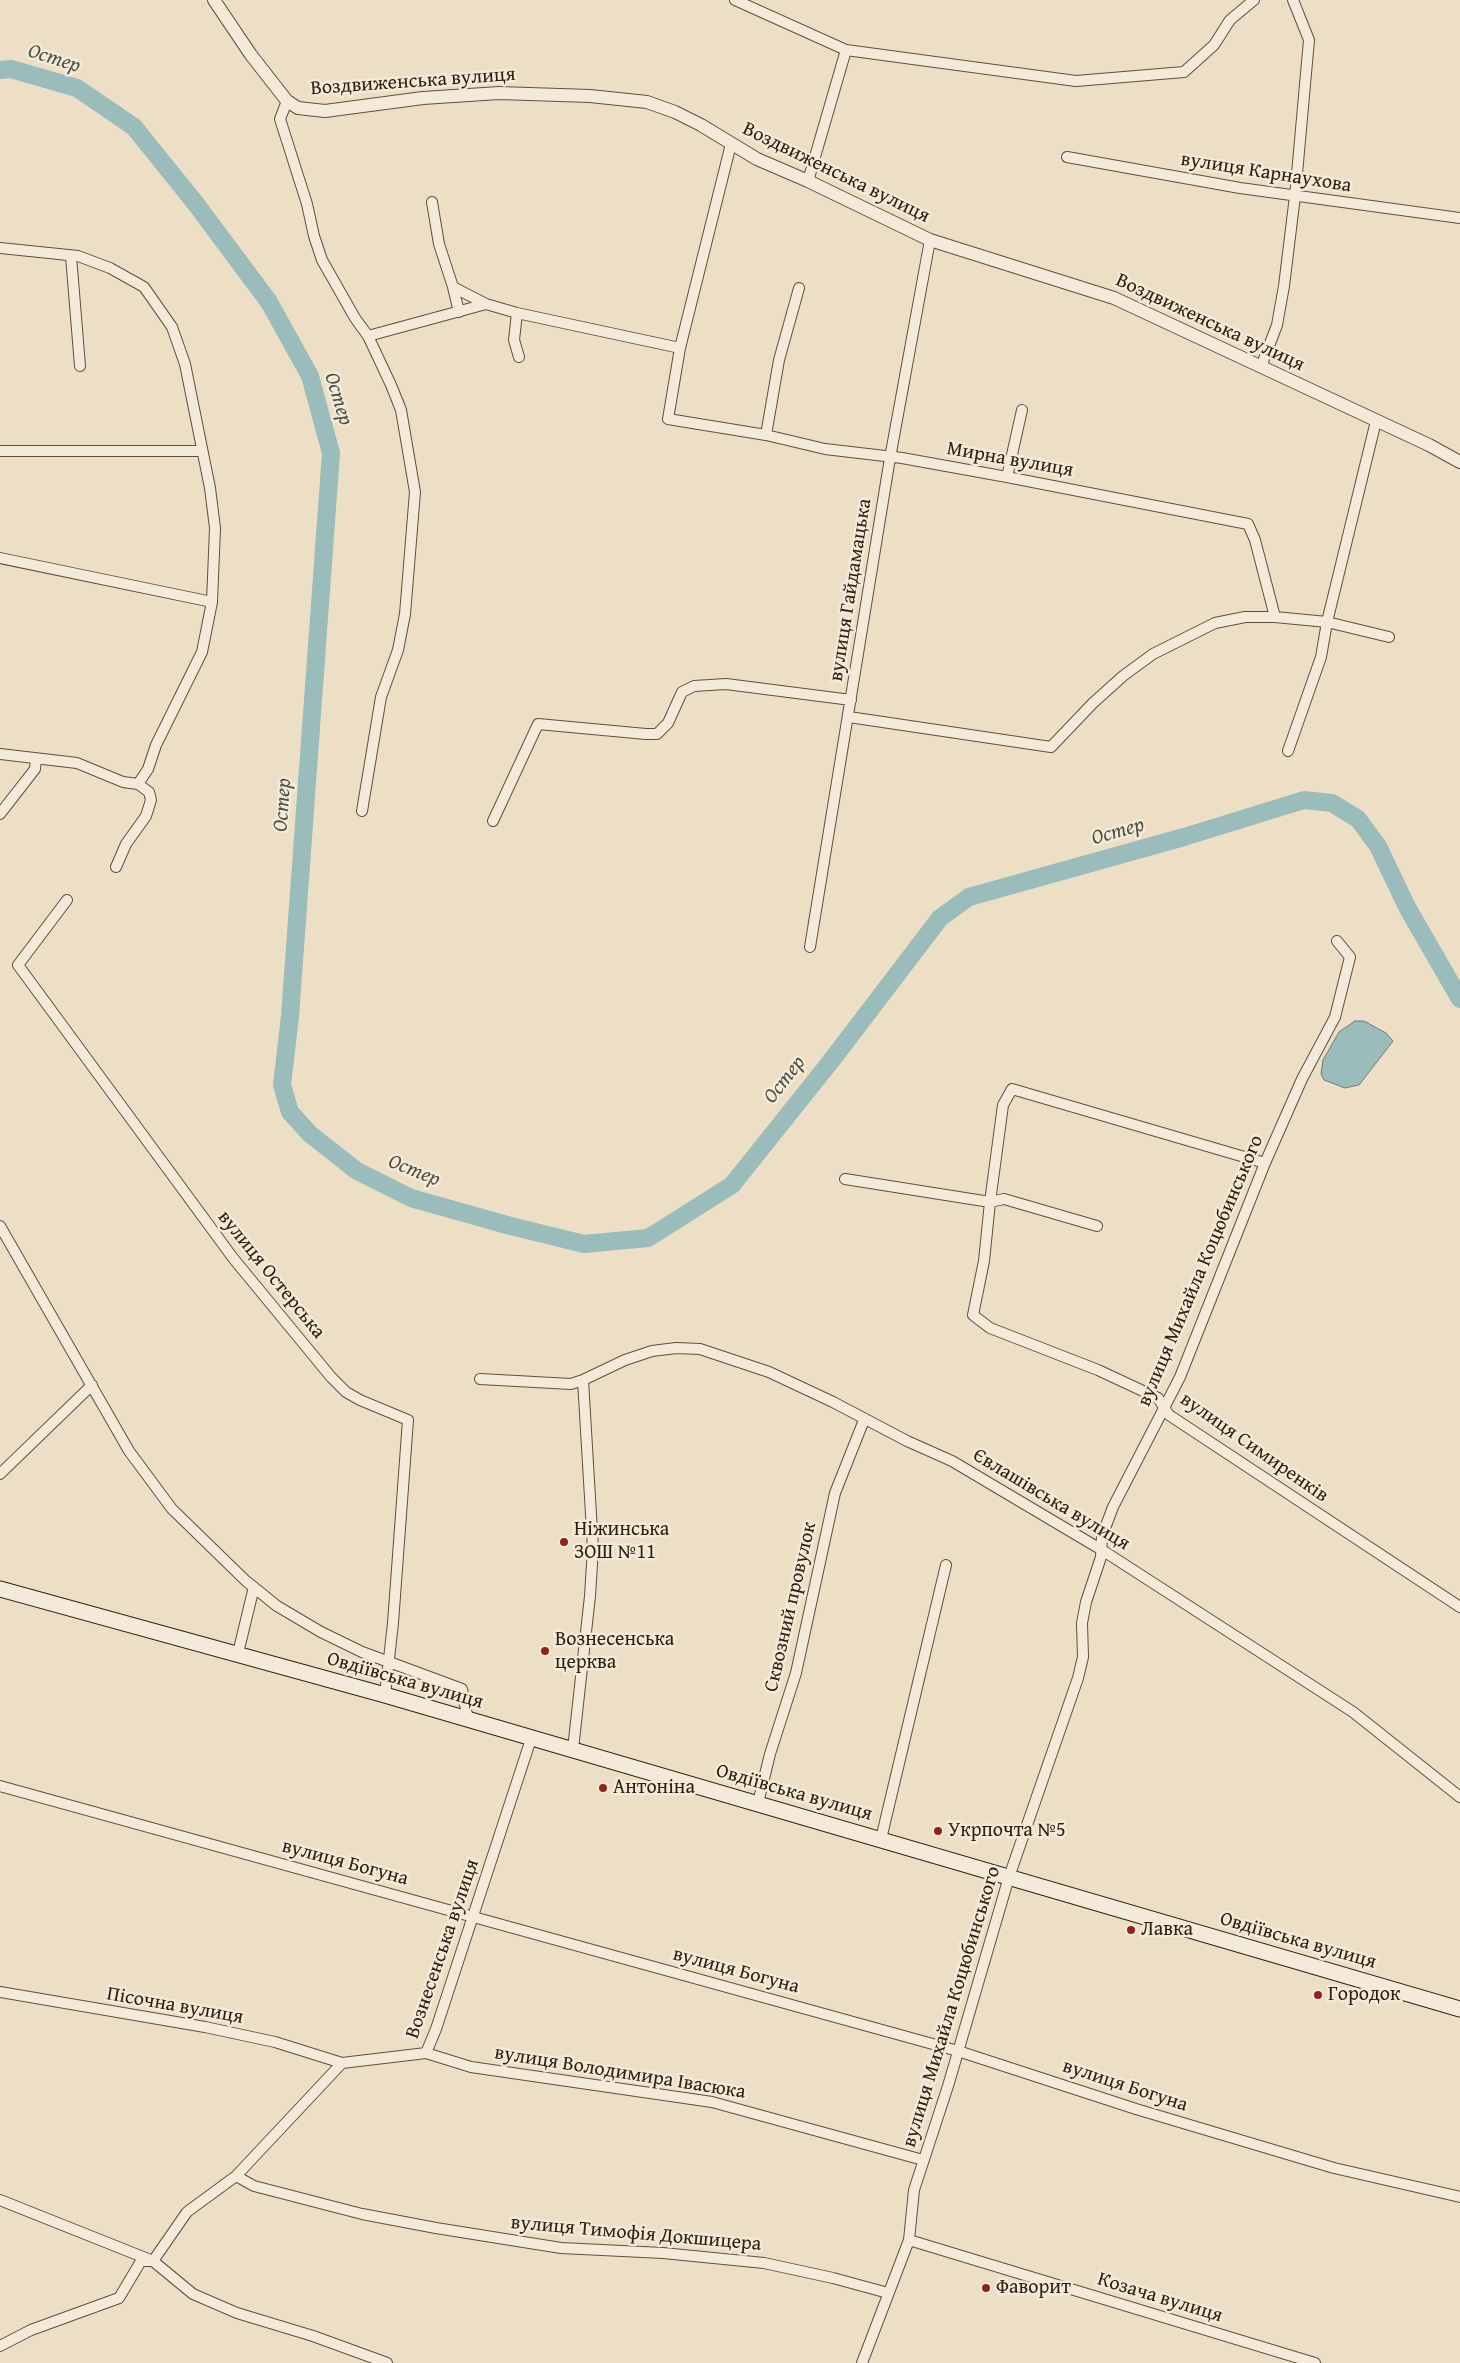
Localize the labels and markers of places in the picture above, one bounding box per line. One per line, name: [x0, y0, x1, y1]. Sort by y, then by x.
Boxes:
place label: Ніжинська ЗОШ №11: [574, 1518, 669, 1565]
marker: Ніжинська ЗОШ №11: [558, 1536, 570, 1548]
place label: Вознесенська церква: [555, 1628, 674, 1675]
marker: Вознесенська церква: [539, 1645, 551, 1657]
place label: Антоніна: [613, 1776, 695, 1800]
marker: Антоніна: [597, 1782, 609, 1794]
place label: Укрпочта №5: [948, 1819, 1066, 1843]
marker: Укрпочта №5: [932, 1825, 944, 1837]
place label: Лавка: [1141, 1918, 1193, 1942]
marker: Лавка: [1125, 1924, 1137, 1936]
place label: Городок: [1328, 1983, 1400, 2007]
marker: Городок: [1312, 1989, 1324, 2001]
place label: Фаворит: [996, 2276, 1071, 2300]
marker: Фаворит: [980, 2282, 992, 2294]

